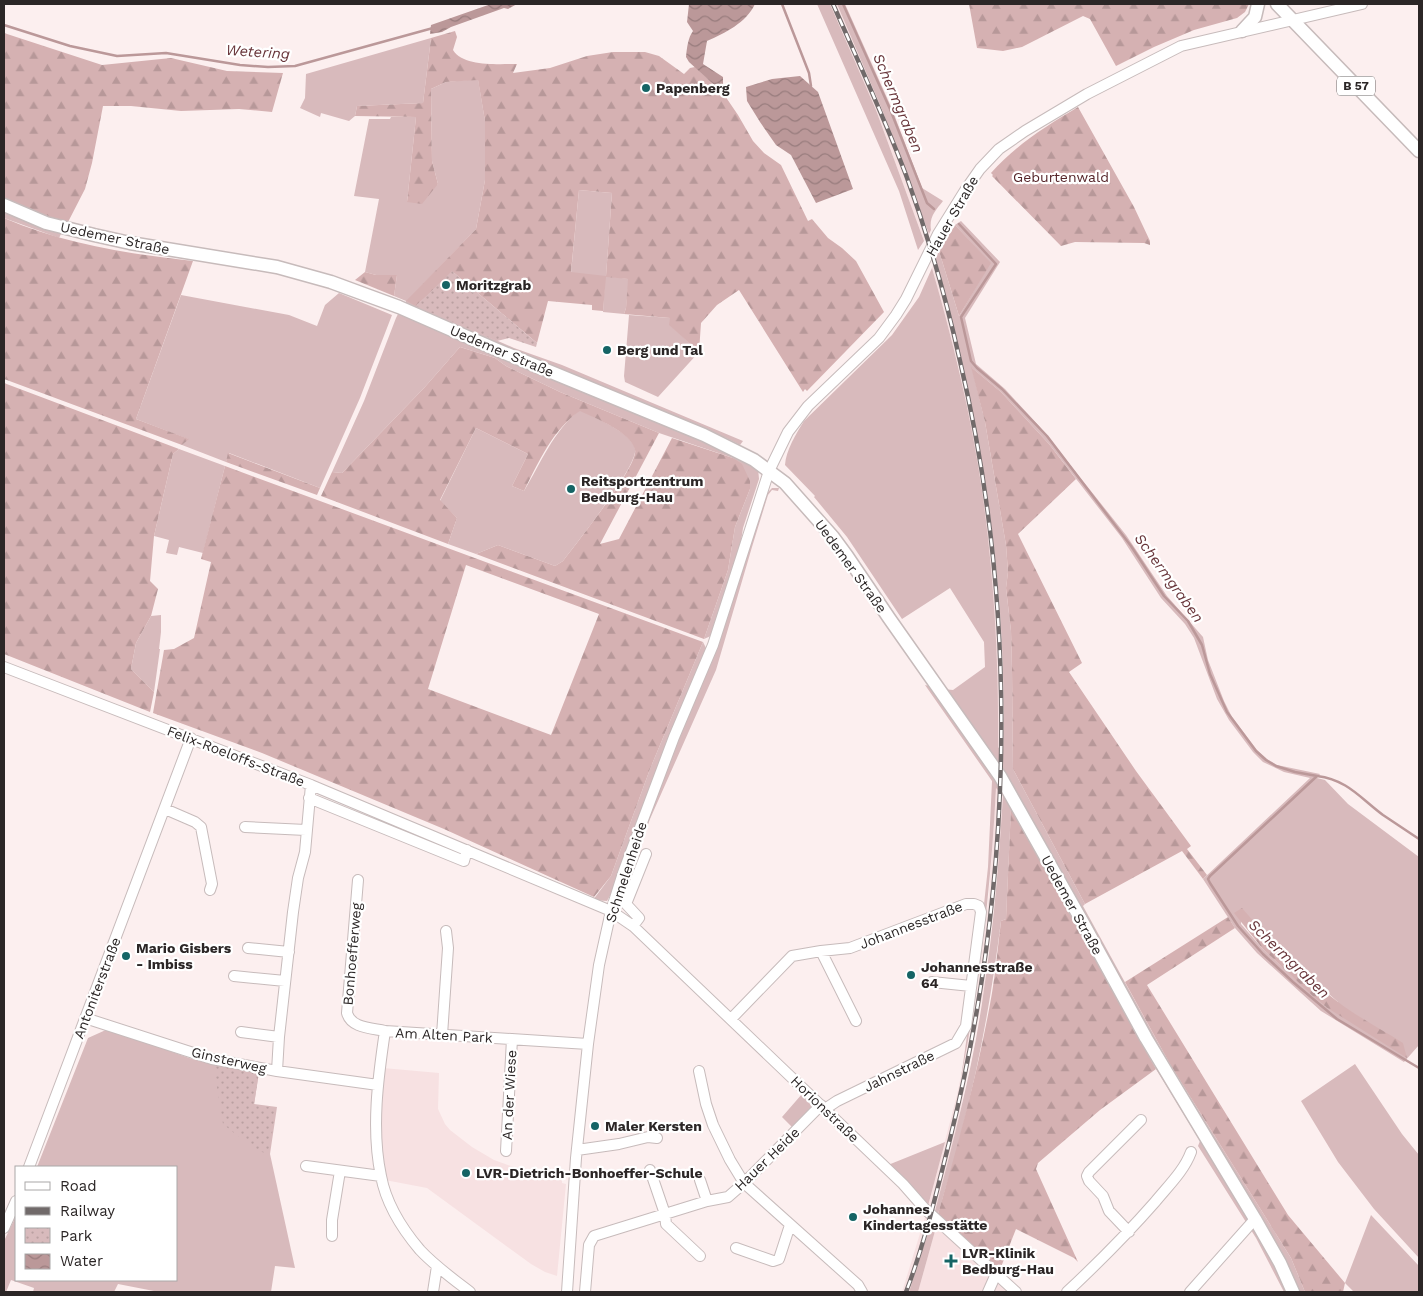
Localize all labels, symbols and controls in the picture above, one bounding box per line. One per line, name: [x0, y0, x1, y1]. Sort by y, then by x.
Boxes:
water label: Wetering: [225, 41, 291, 63]
water label: Schermgraben: [869, 51, 927, 155]
road number: B 57: [1337, 76, 1375, 95]
place label: Papenberg: [656, 80, 730, 96]
marker: Papenberg: [640, 82, 652, 94]
park label: Geburtenwald: [1013, 169, 1109, 185]
street label: Hauer Straße: [923, 173, 981, 259]
street label: Uedemer Straße: [59, 219, 171, 257]
place label: Moritzgrab: [456, 277, 531, 293]
marker: Moritzgrab: [440, 279, 452, 291]
street label: Uedemer Straße: [448, 322, 556, 380]
place label: Berg und Tal: [617, 342, 703, 358]
marker: Berg und Tal: [601, 344, 613, 356]
place label: Reitsportzentrum Bedburg-Hau: [581, 473, 703, 505]
marker: Reitsportzentrum Bedburg-Hau: [565, 483, 577, 495]
street label: Uedemer Straße: [812, 516, 890, 616]
water label: Schermgraben: [1131, 530, 1207, 626]
street label: Felix-Roeloffs-Straße: [165, 722, 307, 790]
street label: Schmelenheide: [602, 819, 650, 925]
street label: Uedemer Straße: [1038, 852, 1106, 958]
street label: Johannesstraße: [857, 898, 965, 952]
street label: Bonhoefferweg: [340, 902, 365, 1006]
water label: Schermgraben: [1245, 916, 1333, 1002]
street label: Antoniterstraße: [70, 935, 124, 1041]
place label: Mario Gisbers - Imbiss: [136, 940, 232, 972]
marker: Mario Gisbers - Imbiss: [120, 950, 132, 962]
place label: Johannesstraße 64: [921, 959, 1033, 991]
marker: Johannesstraße 64: [905, 969, 917, 981]
street label: Am Alten Park: [395, 1024, 493, 1046]
street label: Ginsterweg: [190, 1044, 269, 1077]
street label: Jahnstraße: [861, 1047, 937, 1095]
street label: An der Wiese: [499, 1050, 519, 1140]
street label: Horionstraße: [788, 1073, 862, 1145]
place label: Maler Kersten: [605, 1118, 702, 1134]
marker: Maler Kersten: [589, 1120, 601, 1132]
street label: Hauer Heide: [731, 1124, 803, 1194]
place label: LVR-Dietrich-Bonhoeffer-Schule: [476, 1165, 703, 1181]
legend: [15, 1166, 178, 1281]
marker: LVR-Dietrich-Bonhoeffer-Schule: [460, 1167, 472, 1179]
text: Road: [60, 1177, 97, 1195]
place label: Johannes Kindertagesstätte: [863, 1201, 987, 1233]
text: Railway: [60, 1202, 115, 1220]
marker: Johannes Kindertagesstätte: [847, 1211, 859, 1223]
text: Park: [60, 1227, 93, 1245]
place label: LVR-Klinik Bedburg-Hau: [962, 1245, 1054, 1277]
text: Water: [60, 1252, 103, 1270]
marker: LVR-Klinik Bedburg-Hau: [944, 1254, 958, 1268]

